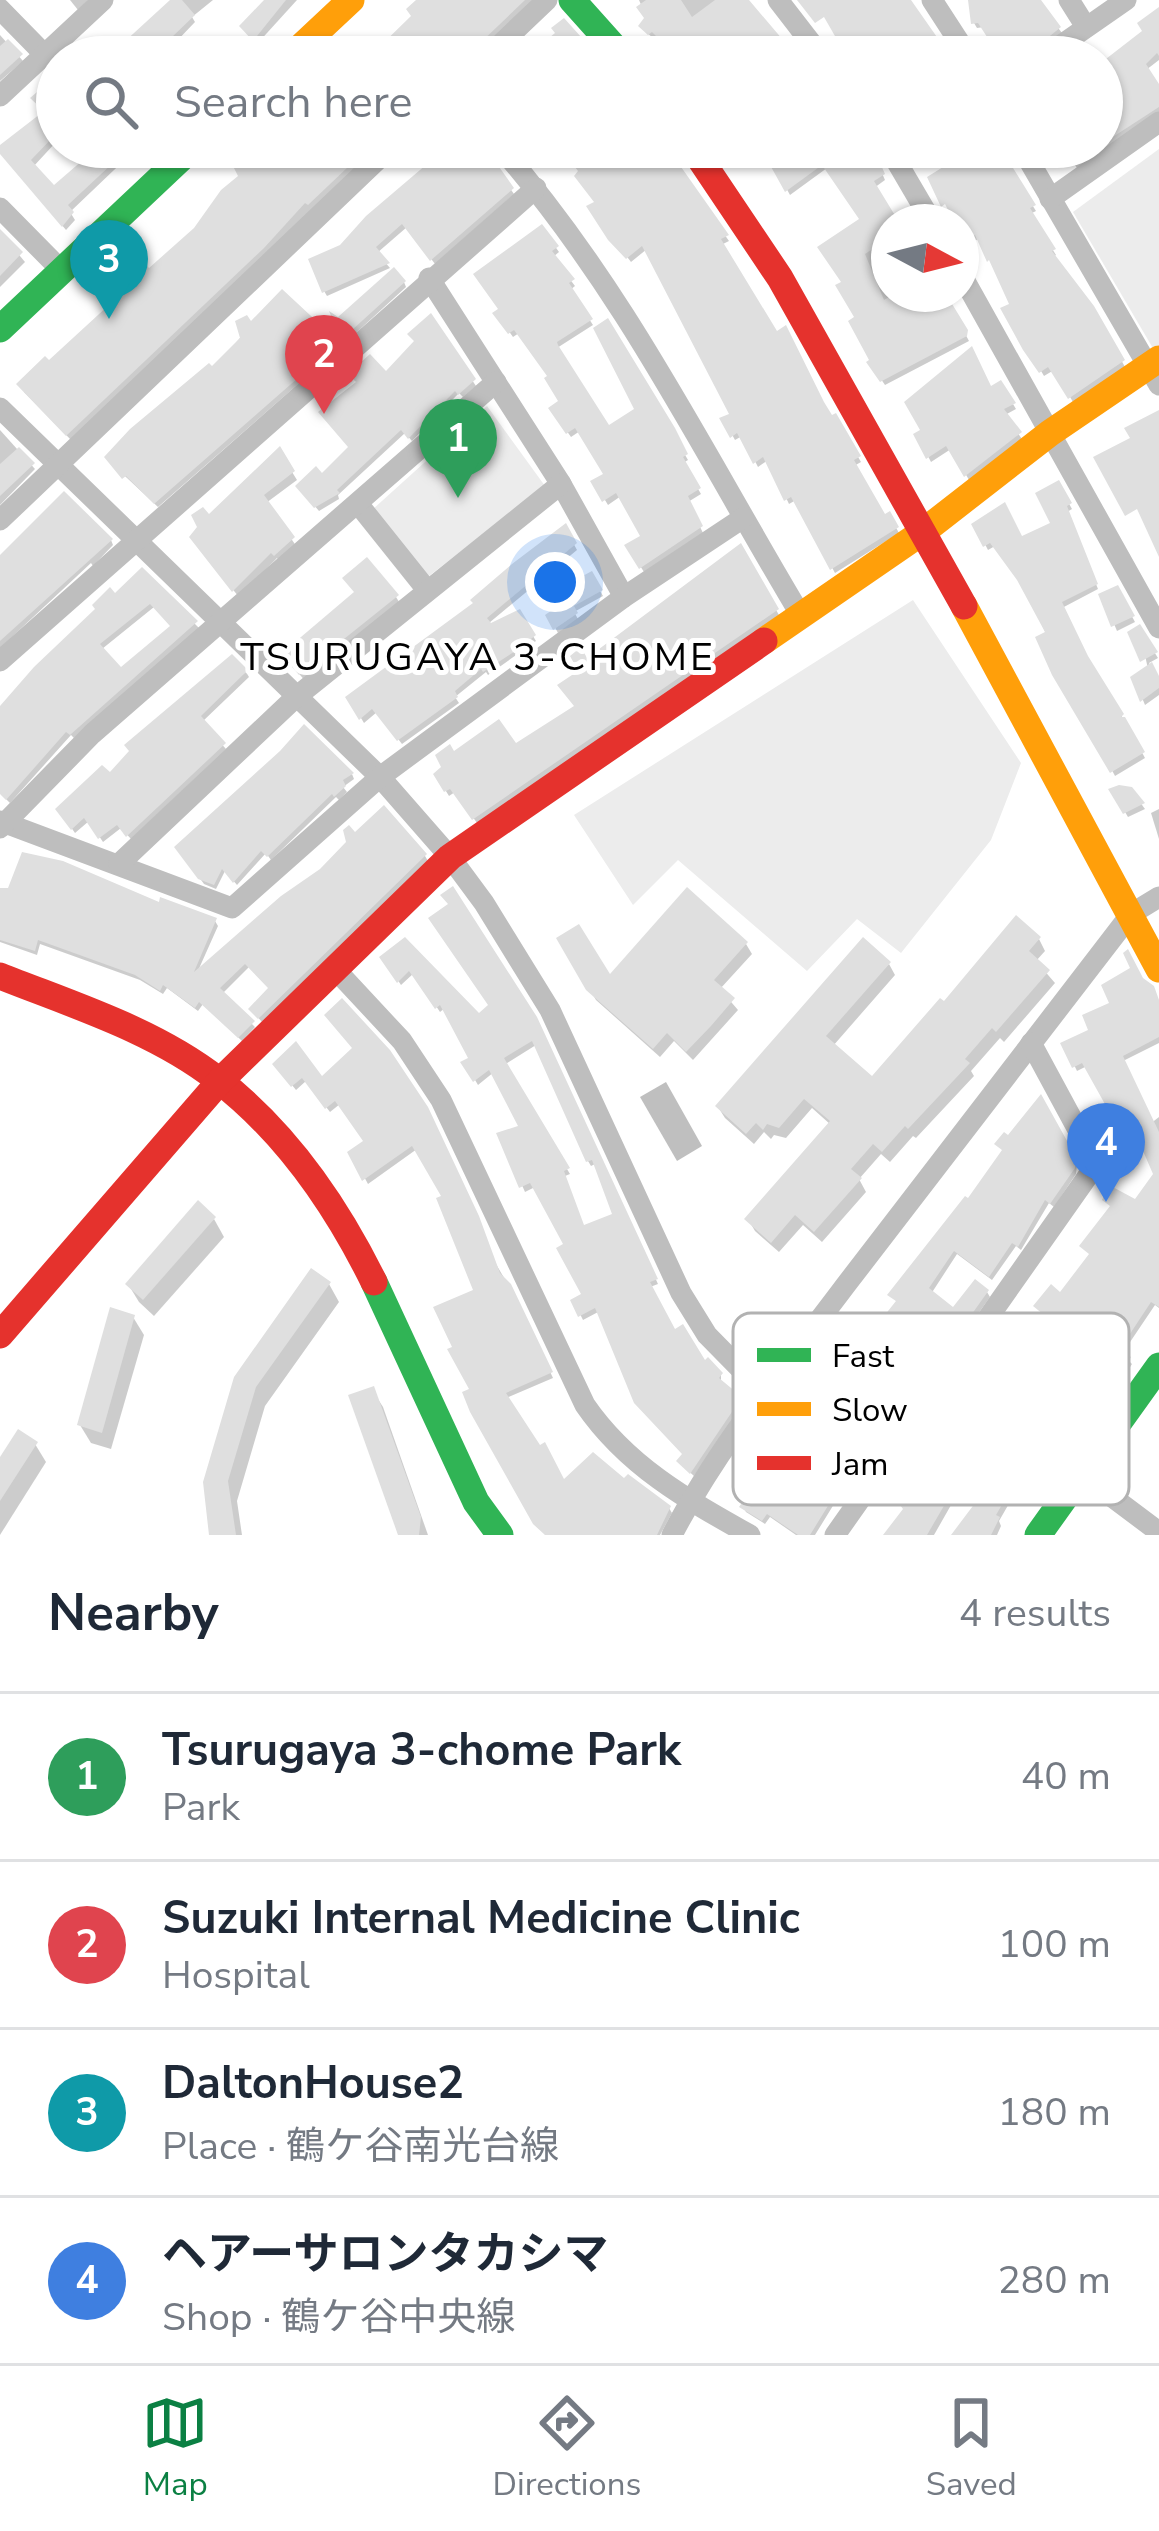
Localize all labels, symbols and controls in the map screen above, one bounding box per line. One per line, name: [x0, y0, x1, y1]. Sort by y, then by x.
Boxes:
search box: [36, 36, 1123, 168]
icon: search: [78, 69, 144, 135]
text: Search here: [174, 72, 413, 133]
north arrow: [871, 204, 979, 312]
pin: 3: [70, 220, 148, 319]
pin: 2: [285, 315, 363, 414]
pin: 1: [419, 399, 497, 498]
your location: [525, 552, 585, 612]
district label: TSURUGAYA 3-CHOME: [240, 631, 716, 684]
pin: 4: [1067, 1103, 1145, 1202]
legend: [733, 1313, 1129, 1505]
text: Fast: [832, 1334, 895, 1379]
text: Slow: [832, 1388, 908, 1433]
text: Jam: [831, 1442, 888, 1487]
text: Nearby: [48, 1578, 219, 1648]
text: 4 results: [959, 1587, 1111, 1640]
text: Tsurugaya 3-chome Park: [162, 1720, 681, 1781]
text: 1: [75, 1750, 99, 1803]
text: 40 m: [1021, 1750, 1111, 1803]
text: Park: [162, 1781, 240, 1834]
text: Suzuki Internal Medicine Clinic: [162, 1888, 800, 1949]
text: 2: [75, 1918, 99, 1971]
text: 100 m: [997, 1918, 1111, 1971]
text: Hospital: [162, 1949, 310, 2002]
text: DaltonHouse2: [162, 2053, 464, 2114]
text: 3: [75, 2086, 99, 2139]
text: 180 m: [997, 2086, 1111, 2139]
text: Place · 鶴ケ谷南光台線: [162, 2120, 559, 2173]
text: ヘアーサロンタカシマ: [162, 2224, 608, 2285]
text: 4: [75, 2254, 99, 2307]
text: 280 m: [997, 2254, 1111, 2307]
text: Shop · 鶴ケ谷中央線: [162, 2291, 516, 2344]
tab: Map: [142, 2390, 208, 2507]
tab: Directions: [493, 2390, 641, 2507]
tab: Saved: [926, 2390, 1017, 2507]

